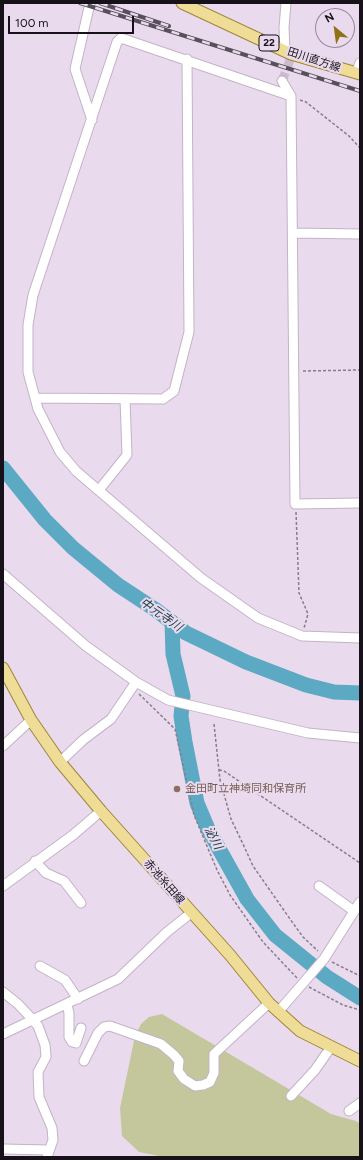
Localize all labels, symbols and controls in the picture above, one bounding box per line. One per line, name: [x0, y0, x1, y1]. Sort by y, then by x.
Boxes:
scale bar: [10, 8, 136, 34]
north arrow: [315, 8, 355, 48]
text: N: [323, 10, 336, 26]
text: 100 m: [15, 16, 49, 30]
road number: 22: [259, 35, 279, 51]
street label: 田川直方線: [286, 45, 342, 75]
water label: 中元寺川: [137, 595, 185, 635]
place label: 金田町立神埼同和保育所: [185, 782, 306, 796]
marker: 金田町立神埼同和保育所: [172, 784, 182, 794]
water label: 泌川: [201, 824, 225, 852]
street label: 赤池糸田線: [141, 857, 187, 907]

